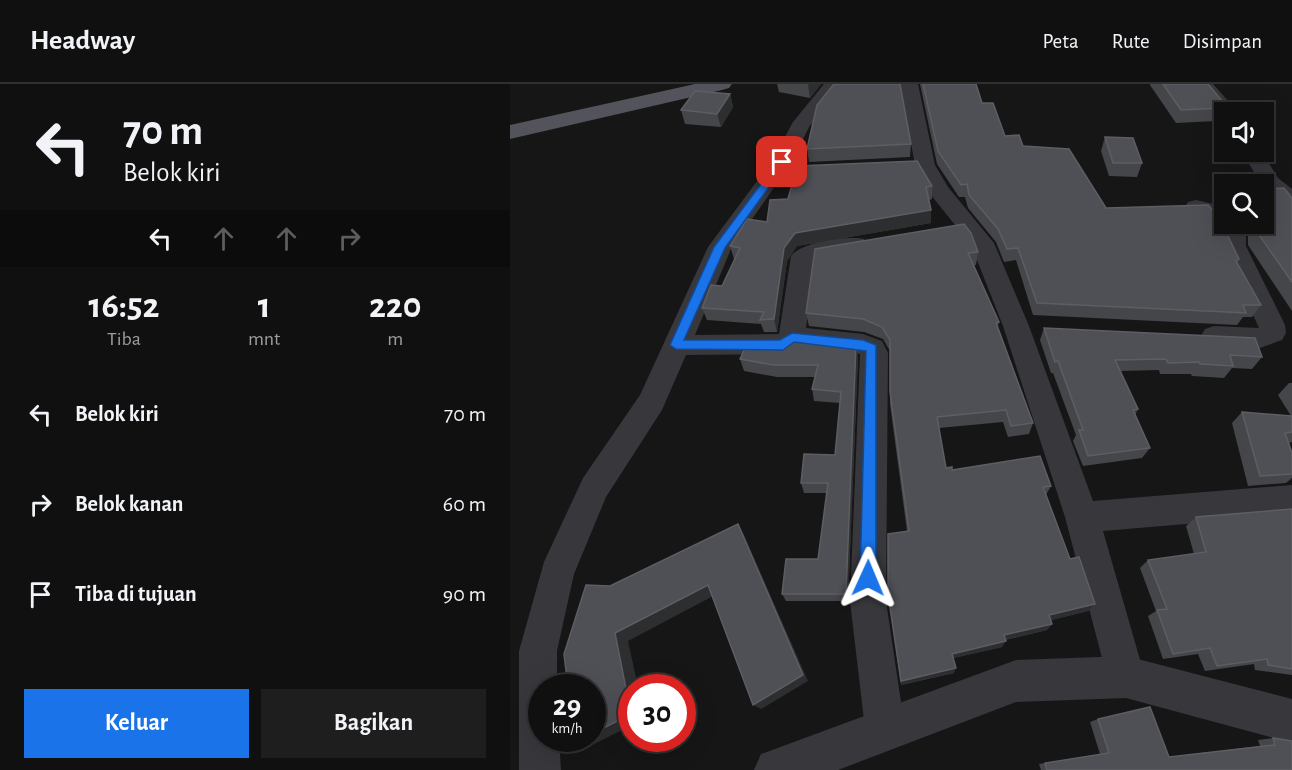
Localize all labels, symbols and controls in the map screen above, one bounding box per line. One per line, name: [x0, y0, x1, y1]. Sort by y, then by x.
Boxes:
text: Headway: [30, 27, 135, 55]
text: Peta: [1043, 31, 1079, 52]
text: Rute: [1112, 31, 1150, 52]
text: Disimpan: [1183, 31, 1262, 52]
map controls: [1214, 102, 1274, 234]
button: sound: [1214, 102, 1274, 162]
icon: left: [24, 108, 102, 186]
text: 70 m: [123, 110, 203, 152]
pin: [756, 136, 807, 187]
icon: arrive: [765, 145, 798, 178]
text: Belok kiri: [123, 159, 220, 186]
button: search: [1214, 174, 1274, 234]
icon: left: [144, 222, 177, 255]
icon: ahead: [207, 222, 240, 255]
icon: ahead: [270, 222, 303, 255]
icon: right: [333, 222, 366, 255]
text: 16:52: [88, 288, 160, 324]
text: 1: [258, 288, 271, 324]
text: 220: [369, 288, 422, 324]
text: Tiba: [107, 329, 141, 349]
text: mnt: [248, 329, 280, 349]
text: m: [387, 329, 403, 349]
icon: left: [24, 398, 57, 431]
text: Belok kiri: [75, 403, 159, 425]
text: 70 m: [444, 403, 486, 425]
icon: right: [24, 488, 57, 521]
text: Belok kanan: [75, 493, 183, 515]
text: 60 m: [443, 493, 486, 515]
position arrow: [836, 546, 900, 610]
icon: arrive: [24, 578, 57, 611]
text: Tiba di tujuan: [75, 583, 197, 605]
text: 90 m: [443, 583, 486, 605]
speed limit sign: 30: [618, 674, 696, 752]
button: Keluar: [24, 689, 249, 758]
button: Bagikan: [261, 689, 486, 758]
text: 29: [553, 691, 581, 721]
text: km/h: [552, 721, 582, 736]

